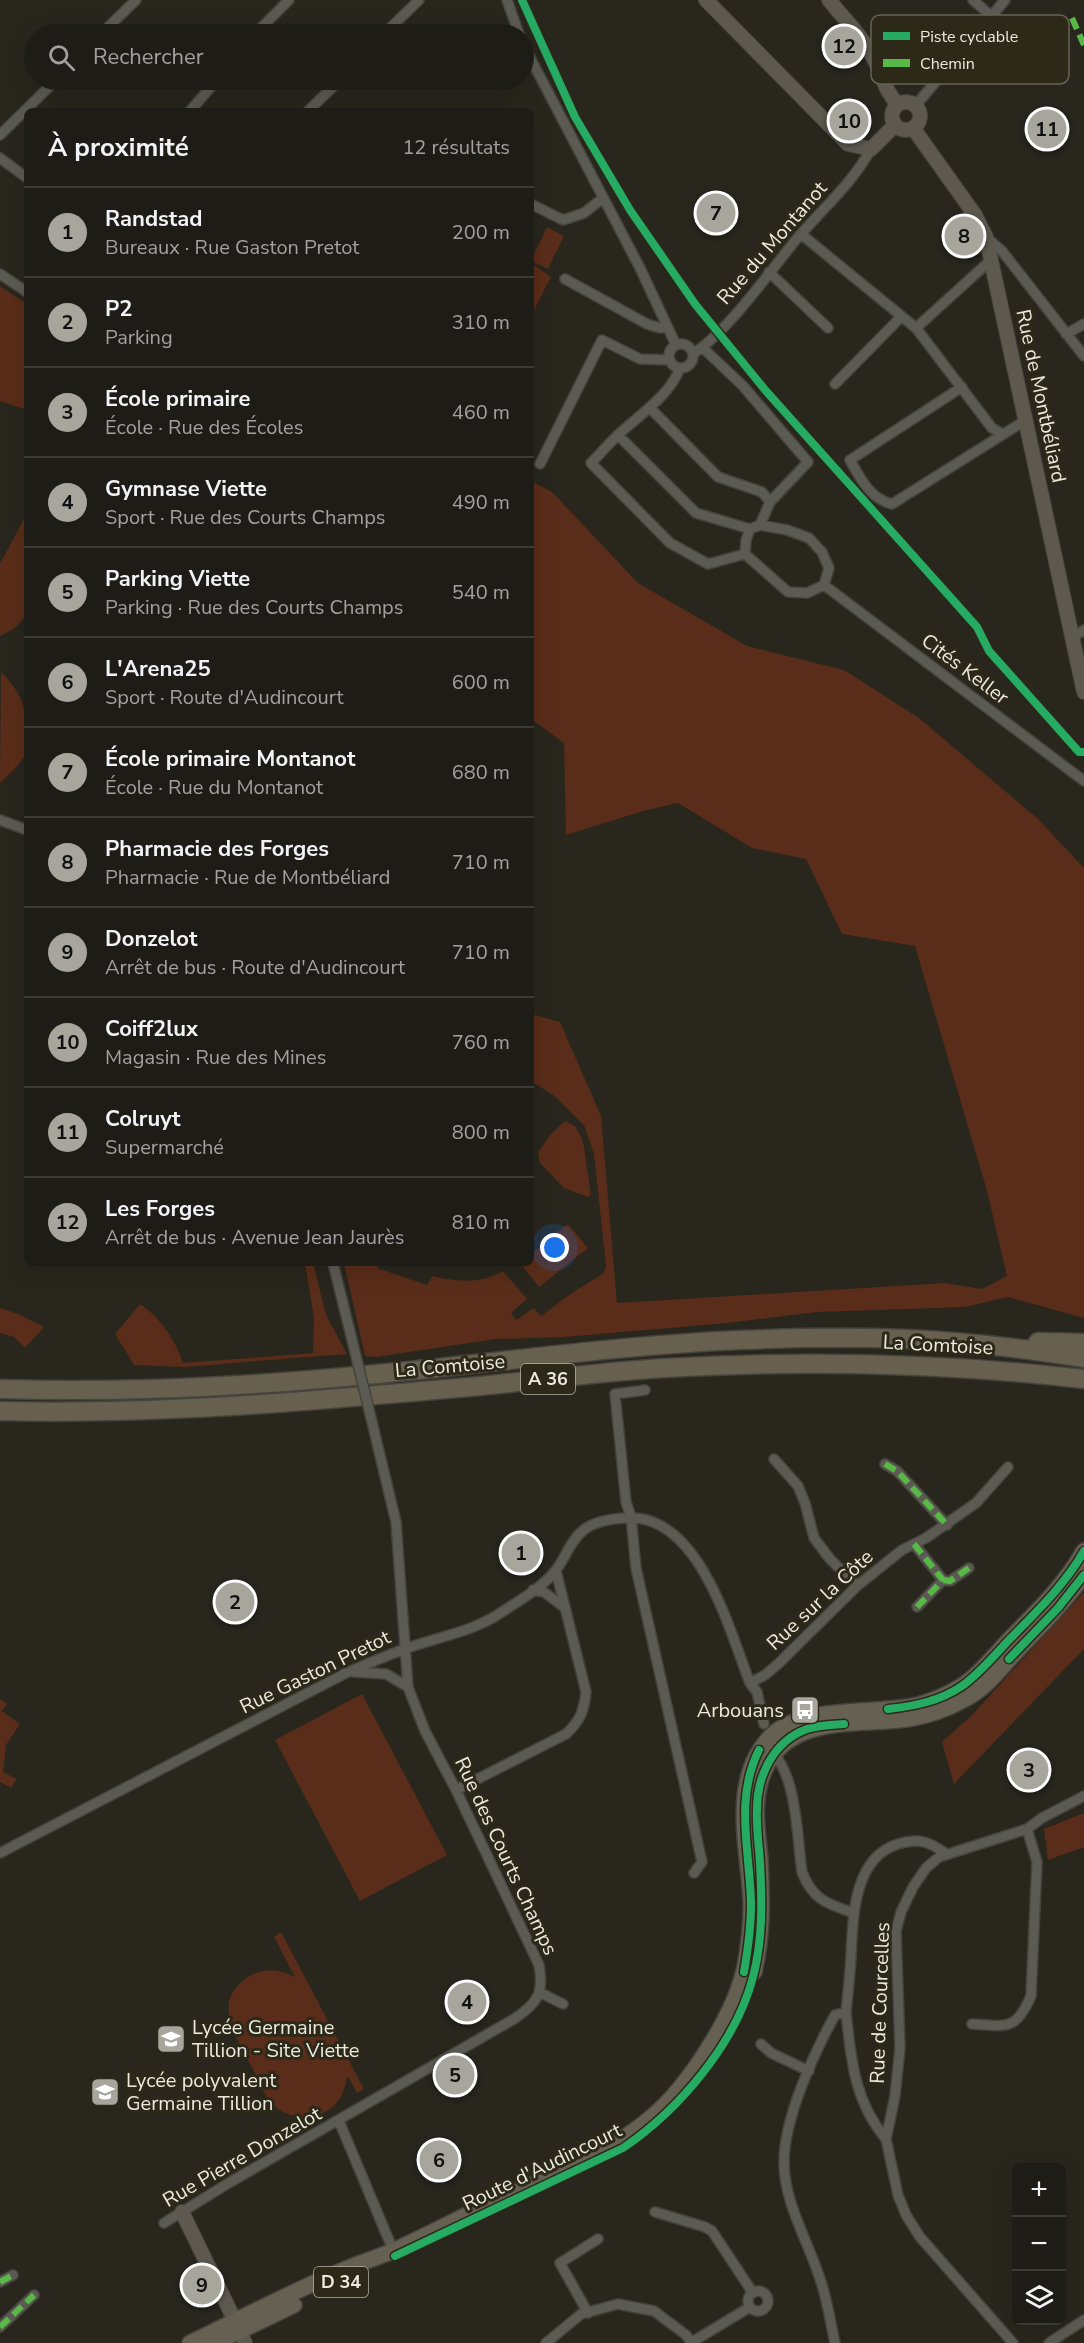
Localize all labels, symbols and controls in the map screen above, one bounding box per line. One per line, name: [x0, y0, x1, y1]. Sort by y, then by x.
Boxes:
legend: [871, 15, 1069, 84]
search box: [24, 24, 534, 90]
pin: 12: [824, 24, 864, 68]
text: Piste cyclable: [920, 26, 1018, 48]
icon: search: [45, 41, 78, 74]
text: Rechercher: [93, 42, 204, 72]
text: Chemin: [920, 53, 975, 75]
pin: 10: [830, 98, 868, 144]
pin: 11: [1028, 106, 1066, 152]
text: À proximité: [48, 130, 189, 165]
text: 12 résultats: [402, 134, 510, 161]
street label: Rue du Montanot: [711, 175, 834, 310]
pin: 7: [696, 190, 736, 236]
text: Randstad: [105, 204, 202, 234]
pin: 8: [944, 214, 984, 258]
text: 1: [62, 219, 74, 246]
text: 200 m: [452, 219, 510, 246]
text: Bureaux · Rue Gaston Pretot: [105, 234, 359, 261]
text: P2: [105, 294, 133, 324]
street label: Rue de Montbéliard: [1009, 307, 1073, 485]
text: 2: [62, 309, 74, 336]
text: 310 m: [452, 309, 510, 336]
text: Parking: [105, 324, 173, 351]
text: École primaire: [105, 384, 250, 414]
text: 3: [62, 399, 74, 426]
text: 460 m: [452, 399, 510, 426]
text: École · Rue des Écoles: [105, 414, 303, 441]
text: Gymnase Viette: [105, 474, 267, 504]
text: 4: [62, 489, 74, 516]
text: 490 m: [452, 489, 510, 516]
text: Sport · Rue des Courts Champs: [105, 504, 385, 531]
text: Parking Viette: [105, 564, 250, 594]
text: 5: [62, 579, 74, 606]
text: 540 m: [452, 579, 510, 606]
text: Parking · Rue des Courts Champs: [105, 594, 403, 621]
street label: Cités Keller: [916, 627, 1014, 711]
text: L'Arena25: [105, 654, 211, 684]
text: 6: [62, 669, 74, 696]
text: 600 m: [452, 669, 510, 696]
text: Sport · Route d'Audincourt: [105, 684, 343, 711]
text: École primaire Montanot: [105, 744, 355, 774]
text: 7: [62, 759, 74, 786]
text: 680 m: [452, 759, 510, 786]
text: École · Rue du Montanot: [105, 774, 323, 801]
text: Pharmacie des Forges: [105, 834, 329, 864]
text: 8: [62, 849, 74, 876]
text: 710 m: [452, 849, 510, 876]
text: Pharmacie · Rue de Montbéliard: [105, 864, 390, 891]
text: Donzelot: [105, 924, 197, 954]
text: 9: [62, 939, 74, 966]
text: 710 m: [452, 939, 510, 966]
text: Arrêt de bus · Route d'Audincourt: [105, 954, 405, 981]
text: Coiff2lux: [105, 1014, 198, 1044]
text: 10: [56, 1029, 80, 1056]
text: 760 m: [452, 1029, 510, 1056]
text: Magasin · Rue des Mines: [105, 1044, 326, 1071]
text: Colruyt: [105, 1104, 181, 1134]
text: 11: [56, 1119, 80, 1146]
text: 800 m: [452, 1119, 510, 1146]
text: Supermarché: [105, 1134, 224, 1161]
text: Les Forges: [105, 1194, 215, 1224]
text: 12: [56, 1209, 80, 1236]
text: 810 m: [452, 1209, 510, 1236]
text: Arrêt de bus · Avenue Jean Jaurès: [105, 1224, 404, 1251]
your location: [540, 1233, 569, 1262]
street label: La Comtoise: [882, 1329, 994, 1361]
street label: La Comtoise: [394, 1348, 506, 1384]
road number: A 36: [521, 1364, 575, 1394]
pin: 1: [502, 1530, 540, 1576]
street label: Rue sur la Côte: [761, 1544, 879, 1656]
pin: 2: [216, 1580, 254, 1624]
street label: Rue Gaston Pretot: [235, 1623, 396, 1720]
bus stop icon: Arbouans: [789, 1694, 821, 1726]
place label: Arbouans: [697, 1697, 784, 1724]
pin: 3: [1010, 1748, 1048, 1792]
street label: Rue des Courts Champs: [448, 1752, 564, 1960]
street label: Rue de Courcelles: [864, 1922, 896, 2084]
pin: 4: [448, 1980, 486, 2024]
place label: Lycée Germaine Tillion - Site Viette: [192, 2014, 359, 2064]
school or university icon: Lycée Germaine Tillion - Site Viette: [155, 2023, 187, 2055]
pin: 5: [436, 2052, 474, 2098]
place label: Lycée polyvalent Germaine Tillion: [126, 2067, 277, 2117]
school or university icon: Lycée polyvalent Germaine Tillion: [89, 2076, 121, 2108]
street label: Rue Pierre Donzelot: [158, 2100, 327, 2213]
street label: Route d'Audincourt: [458, 2116, 627, 2217]
pin: 6: [420, 2138, 458, 2182]
map controls: [1012, 2163, 1066, 2325]
button: +: [1012, 2163, 1066, 2217]
button: −: [1012, 2217, 1066, 2271]
pin: 9: [182, 2262, 222, 2308]
road number: D 34: [314, 2267, 368, 2297]
button: layers: [1012, 2271, 1066, 2325]

